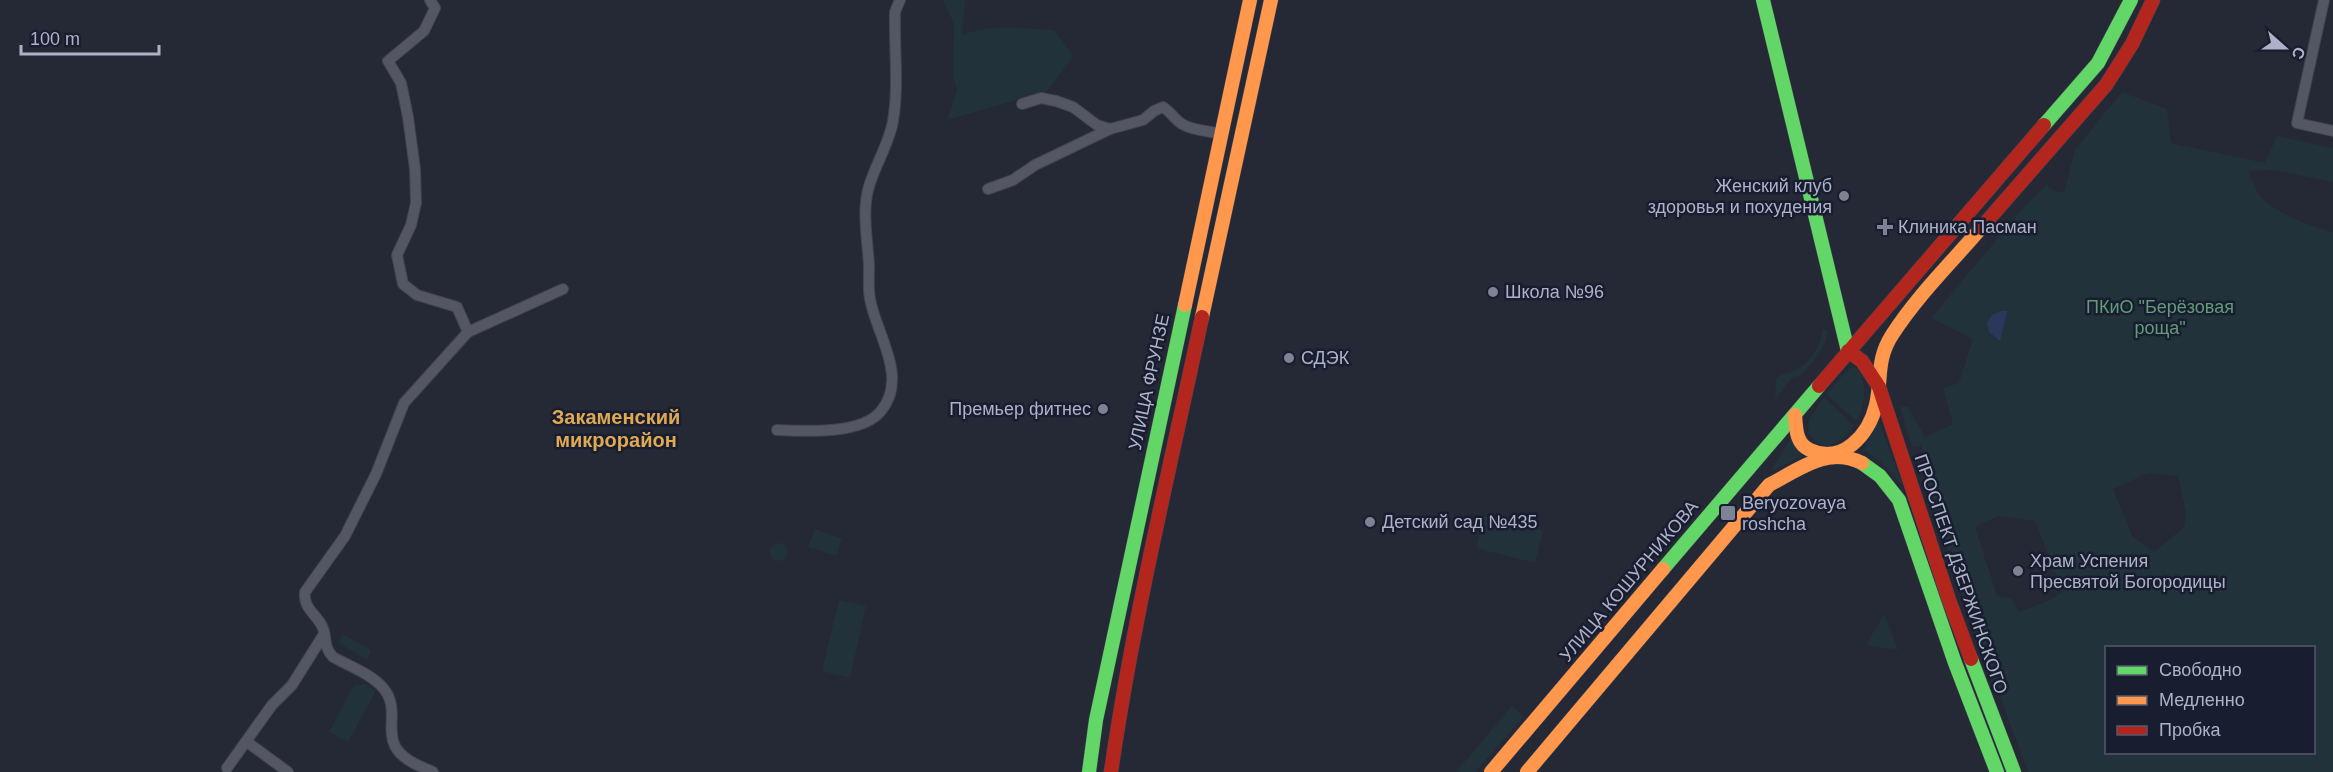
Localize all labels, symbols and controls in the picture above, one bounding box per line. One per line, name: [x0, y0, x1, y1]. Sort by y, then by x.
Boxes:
scale bar: [21, 18, 159, 56]
north arrow: [2255, 18, 2315, 78]
text: 100 m: [30, 29, 80, 49]
text: С: [2288, 45, 2309, 62]
place label: Женский клуб здоровья и похудения: [1648, 176, 1832, 217]
marker: Женский клуб здоровья и похудения: [1837, 189, 1851, 203]
place label: Клиника Пасман: [1898, 217, 2037, 237]
marker: Клиника Пасман: [1876, 218, 1894, 236]
place label: Школа №96: [1505, 282, 1604, 302]
marker: Школа №96: [1486, 285, 1500, 299]
park label: ПКиО "Берёзовая роща": [2086, 297, 2234, 338]
street label: УЛИЦА ФРУНЗЕ: [1125, 312, 1173, 452]
place label: СДЭК: [1301, 348, 1350, 368]
marker: СДЭК: [1282, 351, 1296, 365]
place label: Премьер фитнес: [949, 399, 1091, 419]
marker: Премьер фитнес: [1096, 402, 1110, 416]
district label: Закаменский микрорайон: [552, 406, 680, 451]
street label: ПРОСПЕКТ ДЗЕРЖИНСКОГО: [1910, 451, 2012, 697]
place label: Beryozovaya roshcha: [1742, 493, 1847, 534]
street label: УЛИЦА КОШУРНИКОВА: [1556, 497, 1702, 665]
marker: Beryozovaya roshcha: [1719, 504, 1737, 522]
place label: Детский сад №435: [1382, 512, 1538, 532]
marker: Детский сад №435: [1363, 515, 1377, 529]
place label: Храм Успения Пресвятой Богородицы: [2030, 551, 2226, 592]
marker: Храм Успения Пресвятой Богородицы: [2011, 564, 2025, 578]
legend: [2105, 646, 2315, 754]
text: Свободно: [2159, 660, 2242, 680]
text: Медленно: [2159, 690, 2245, 710]
text: Пробка: [2159, 720, 2222, 740]

